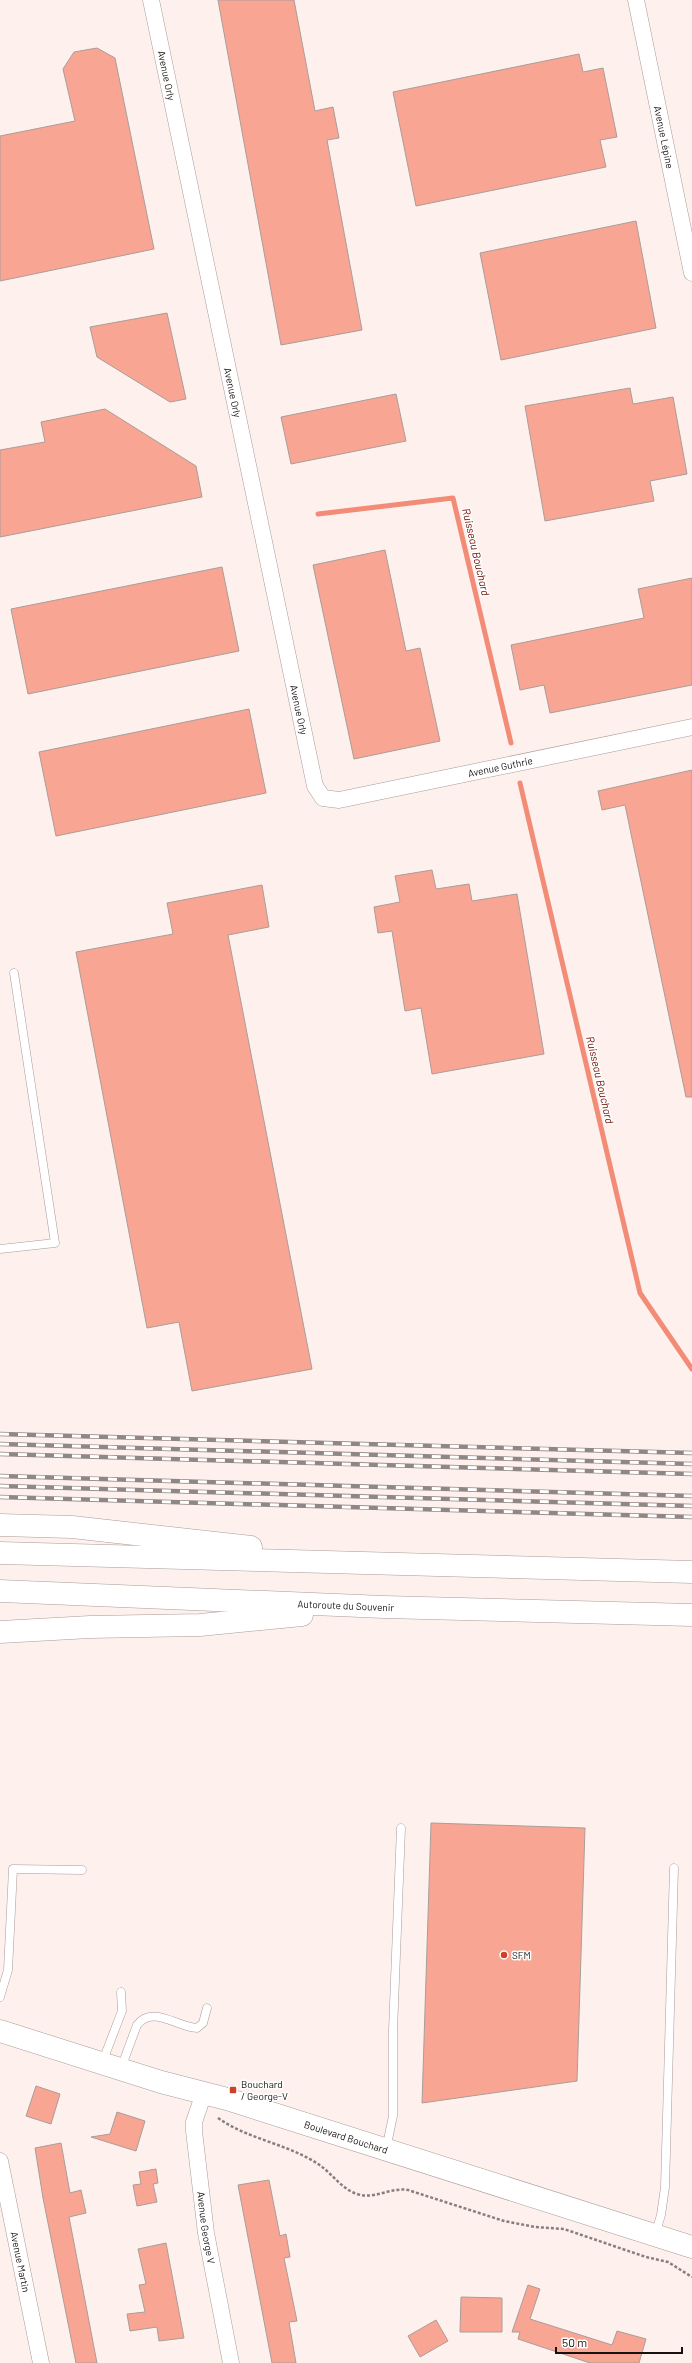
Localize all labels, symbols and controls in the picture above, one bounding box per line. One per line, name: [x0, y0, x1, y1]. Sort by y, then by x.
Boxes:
street label: Avenue Orly: [156, 49, 178, 102]
street label: Avenue Lépine: [652, 105, 676, 170]
street label: Avenue Orly: [222, 367, 244, 419]
water label: Ruisseau Bouchard: [460, 507, 493, 597]
street label: Avenue Orly: [288, 684, 310, 736]
street label: Avenue Guthrie: [467, 754, 534, 779]
water label: Ruisseau Bouchard: [584, 1035, 617, 1125]
street label: Autoroute du Souvenir: [297, 1597, 395, 1613]
place label: SFM: [512, 1949, 531, 1961]
marker: SFM: [499, 1950, 509, 1960]
place label: Bouchard / George-V: [241, 2078, 288, 2102]
marker: Bouchard / George-V: [228, 2085, 238, 2095]
street label: Boulevard Bouchard: [303, 2118, 390, 2156]
street label: Avenue George V: [195, 2191, 218, 2265]
street label: Avenue Martin: [8, 2231, 32, 2293]
scale bar: [556, 2329, 682, 2355]
text: 50 m: [562, 2335, 587, 2349]

